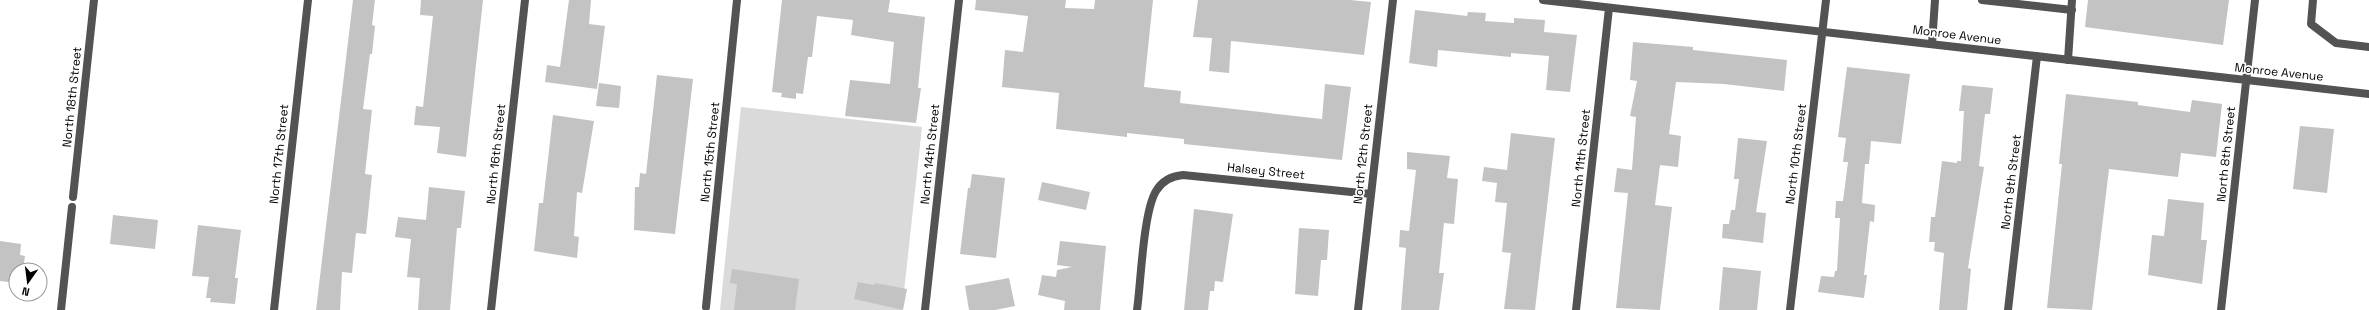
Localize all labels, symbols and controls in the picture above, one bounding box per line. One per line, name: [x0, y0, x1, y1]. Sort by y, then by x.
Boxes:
street label: Monroe Avenue: [1912, 22, 2002, 48]
street label: North 18th Street: [59, 46, 85, 148]
street label: Monroe Avenue: [2234, 59, 2324, 85]
street label: North 15th Street: [697, 101, 723, 203]
street label: North 17th Street: [266, 103, 292, 205]
street label: North 16th Street: [483, 103, 509, 205]
street label: North 14th Street: [917, 103, 943, 205]
street label: North 12th Street: [1350, 103, 1376, 205]
street label: North 10th Street: [1782, 103, 1810, 205]
street label: North 8th Street: [2213, 105, 2239, 203]
street label: North 11th Street: [1568, 108, 1594, 208]
street label: North 9th Street: [1997, 133, 2025, 231]
street label: Halsey Street: [1226, 159, 1306, 183]
north arrow: [8, 262, 48, 302]
text: N: [20, 284, 31, 299]

